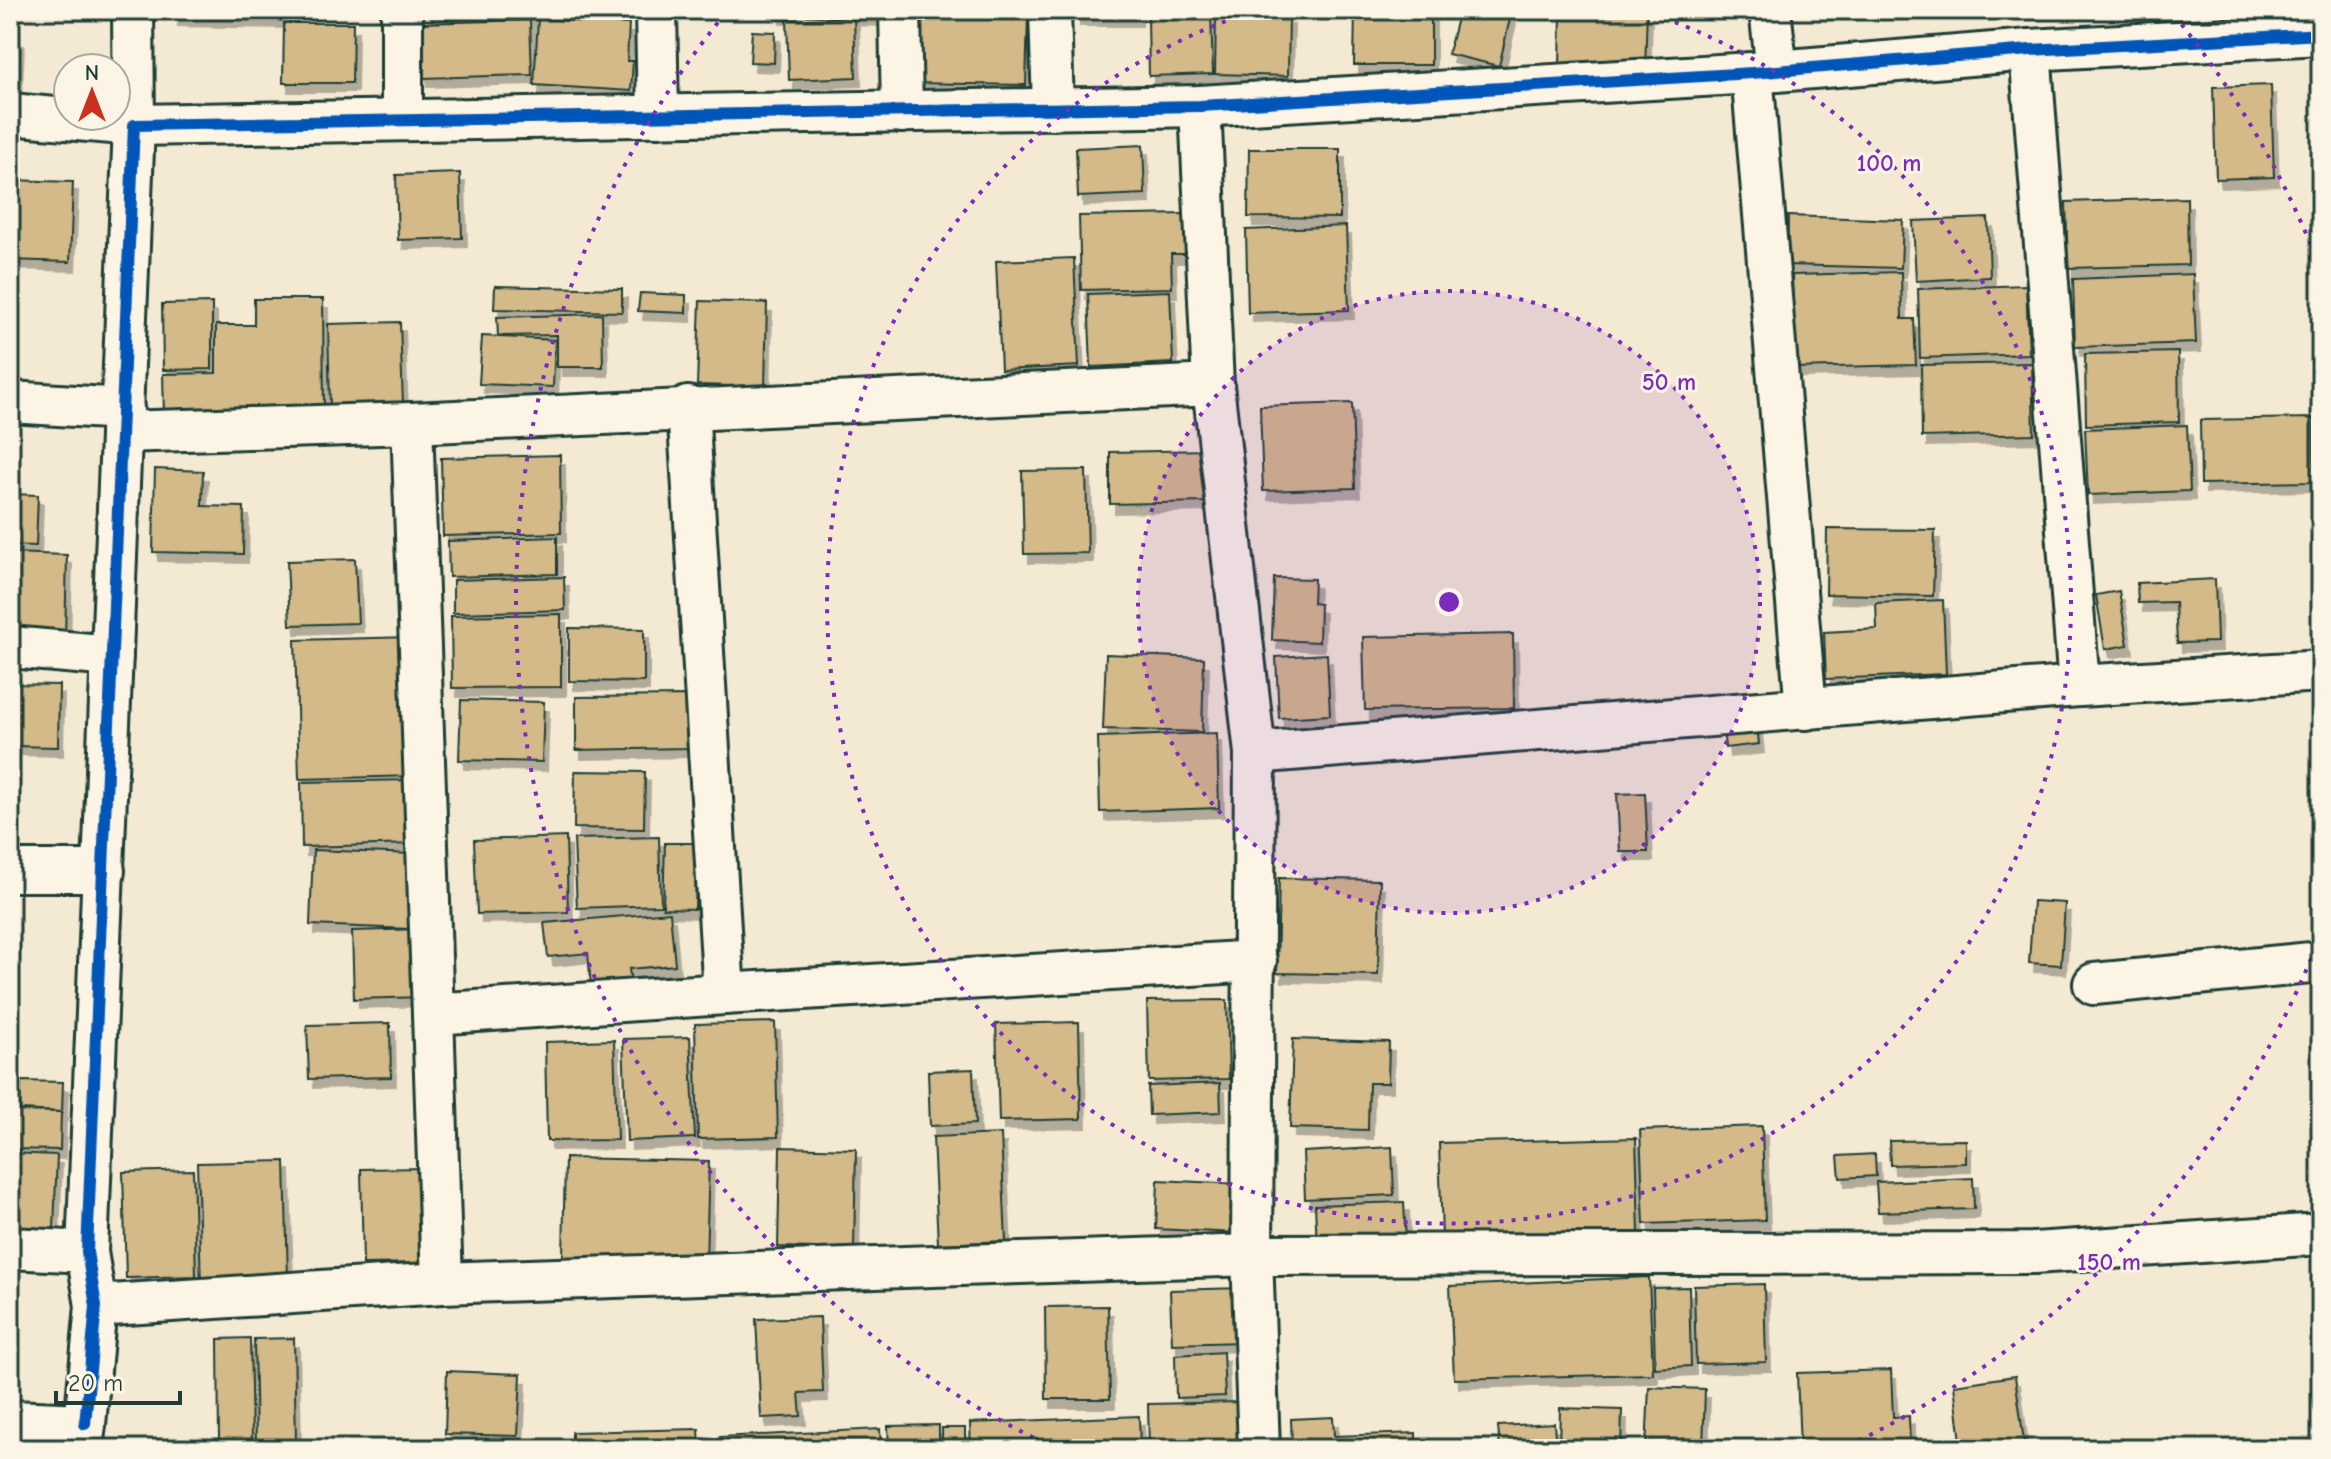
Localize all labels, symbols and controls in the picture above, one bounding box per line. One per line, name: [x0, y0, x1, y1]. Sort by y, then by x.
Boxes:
north arrow: [52, 52, 132, 132]
text: N: [85, 60, 99, 86]
text: 100 m: [1857, 149, 1921, 177]
text: 50 m: [1642, 368, 1696, 396]
centre of rings: [1435, 588, 1463, 616]
text: 150 m: [2077, 1248, 2141, 1276]
scale bar: [56, 1355, 180, 1405]
text: 20 m: [68, 1369, 123, 1397]

